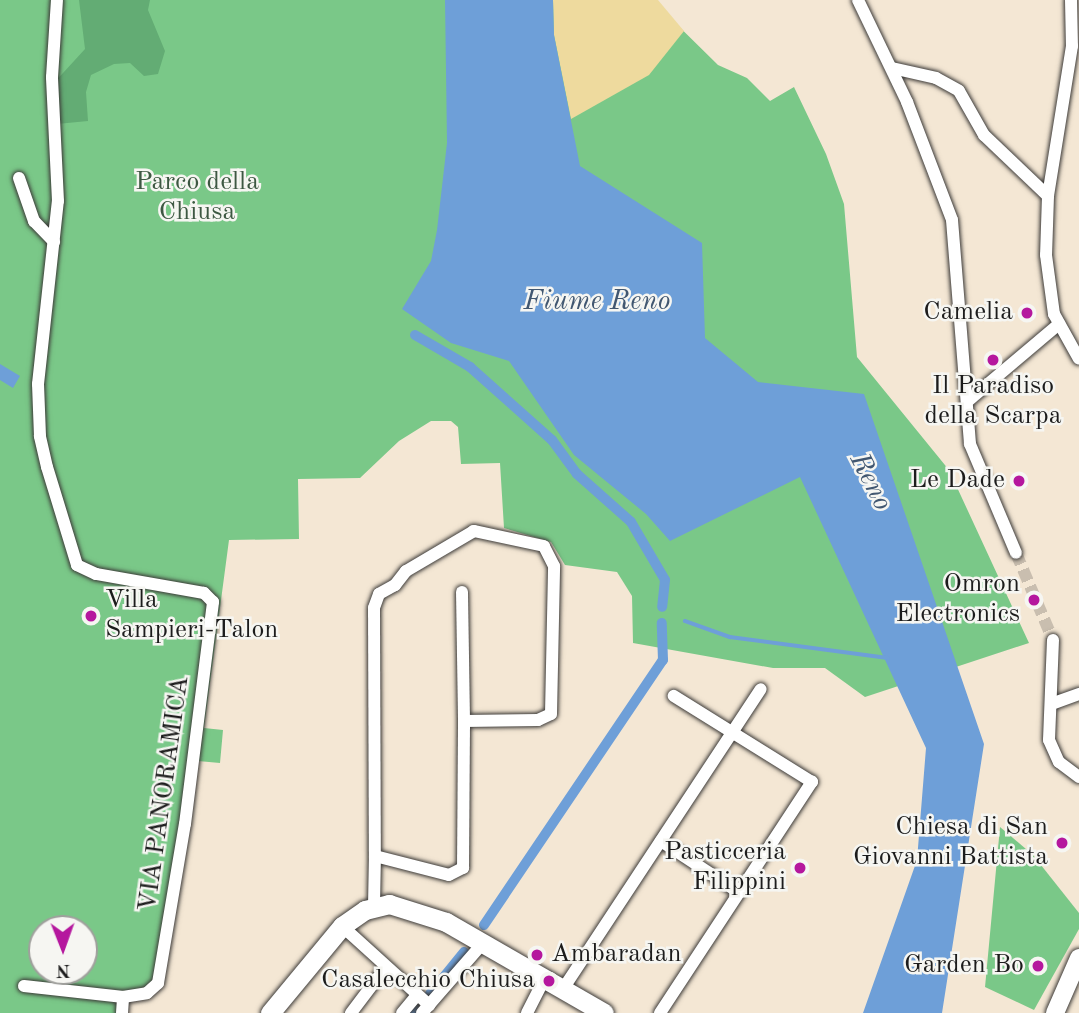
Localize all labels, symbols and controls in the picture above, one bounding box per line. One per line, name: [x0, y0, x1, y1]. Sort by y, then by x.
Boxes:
park label: Parco della Chiusa: [135, 167, 259, 228]
water label: Fiume Reno: [524, 285, 670, 319]
place label: Camelia: [923, 297, 1013, 329]
marker: Camelia: [1019, 305, 1035, 321]
marker: Il Paradiso della Scarpa: [985, 352, 1001, 368]
place label: Il Paradiso della Scarpa: [925, 371, 1061, 432]
water label: Reno: [841, 447, 899, 517]
place label: Le Dade: [910, 465, 1005, 497]
marker: Le Dade: [1011, 473, 1027, 489]
place label: Omron Electronics: [895, 569, 1020, 630]
place label: Villa Sampieri-Talon: [105, 585, 278, 646]
marker: Omron Electronics: [1026, 592, 1042, 608]
marker: Villa Sampieri-Talon: [83, 608, 99, 624]
street label: VIA PANORAMICA: [133, 674, 197, 914]
place label: Chiesa di San Giovanni Battista: [853, 812, 1048, 874]
marker: Chiesa di San Giovanni Battista: [1054, 835, 1070, 851]
place label: Pasticceria Filippini: [664, 837, 786, 898]
marker: Pasticceria Filippini: [792, 860, 808, 876]
north arrow: [28, 915, 98, 985]
place label: Ambaradan: [551, 939, 682, 971]
marker: Ambaradan: [529, 947, 545, 963]
place label: Garden Bo: [904, 950, 1024, 982]
marker: Garden Bo: [1030, 958, 1046, 974]
text: N: [56, 960, 71, 979]
place label: Casalecchio Chiusa: [321, 965, 535, 997]
marker: Casalecchio Chiusa: [541, 973, 557, 989]

